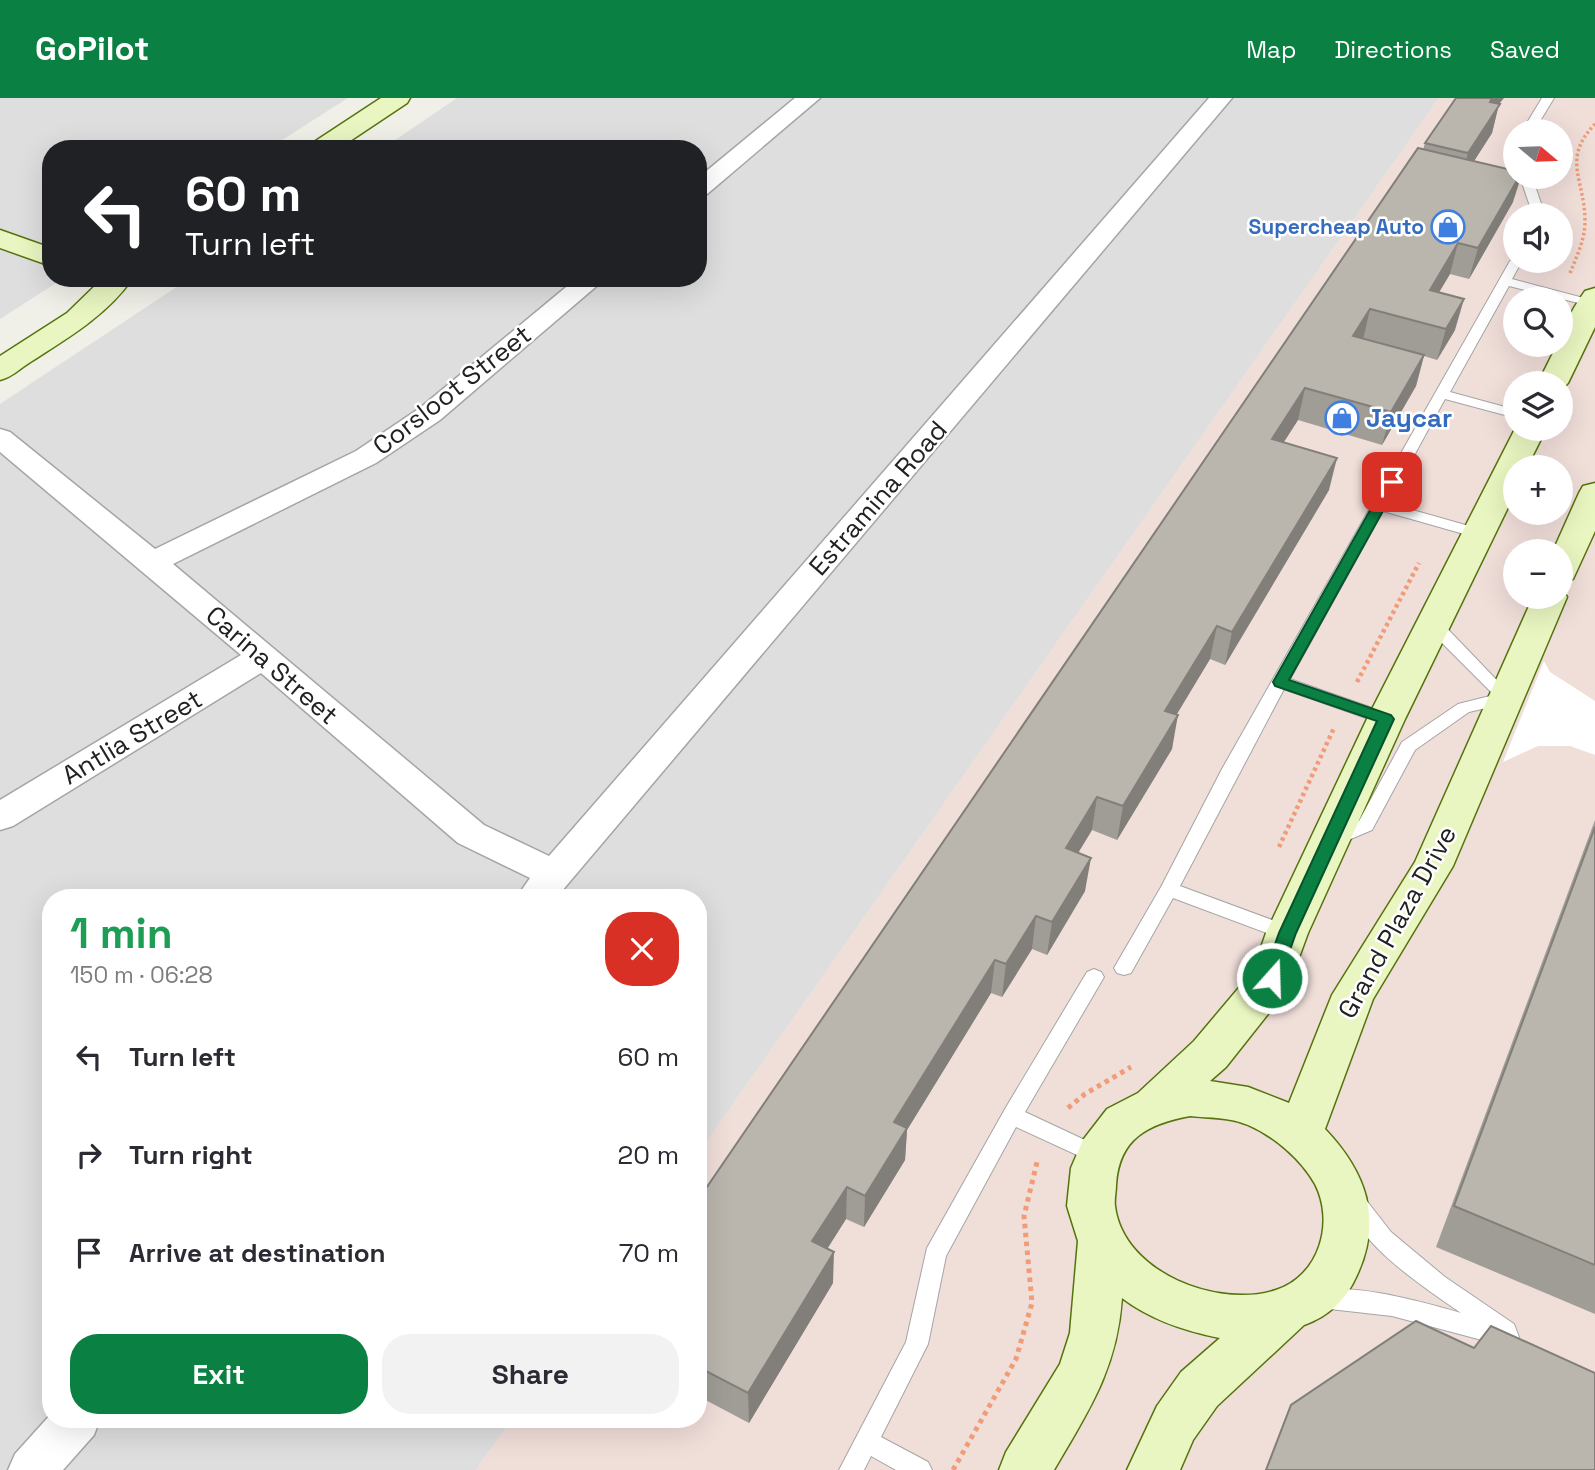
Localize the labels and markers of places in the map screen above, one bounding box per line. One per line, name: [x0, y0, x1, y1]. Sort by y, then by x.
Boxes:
shop icon: Supercheap Auto: [1429, 208, 1467, 246]
place label: Supercheap Auto: [1249, 213, 1424, 240]
shop icon: Jaycar: [1323, 399, 1361, 437]
place label: Jaycar: [1366, 401, 1452, 435]
pin: [1362, 452, 1422, 512]

